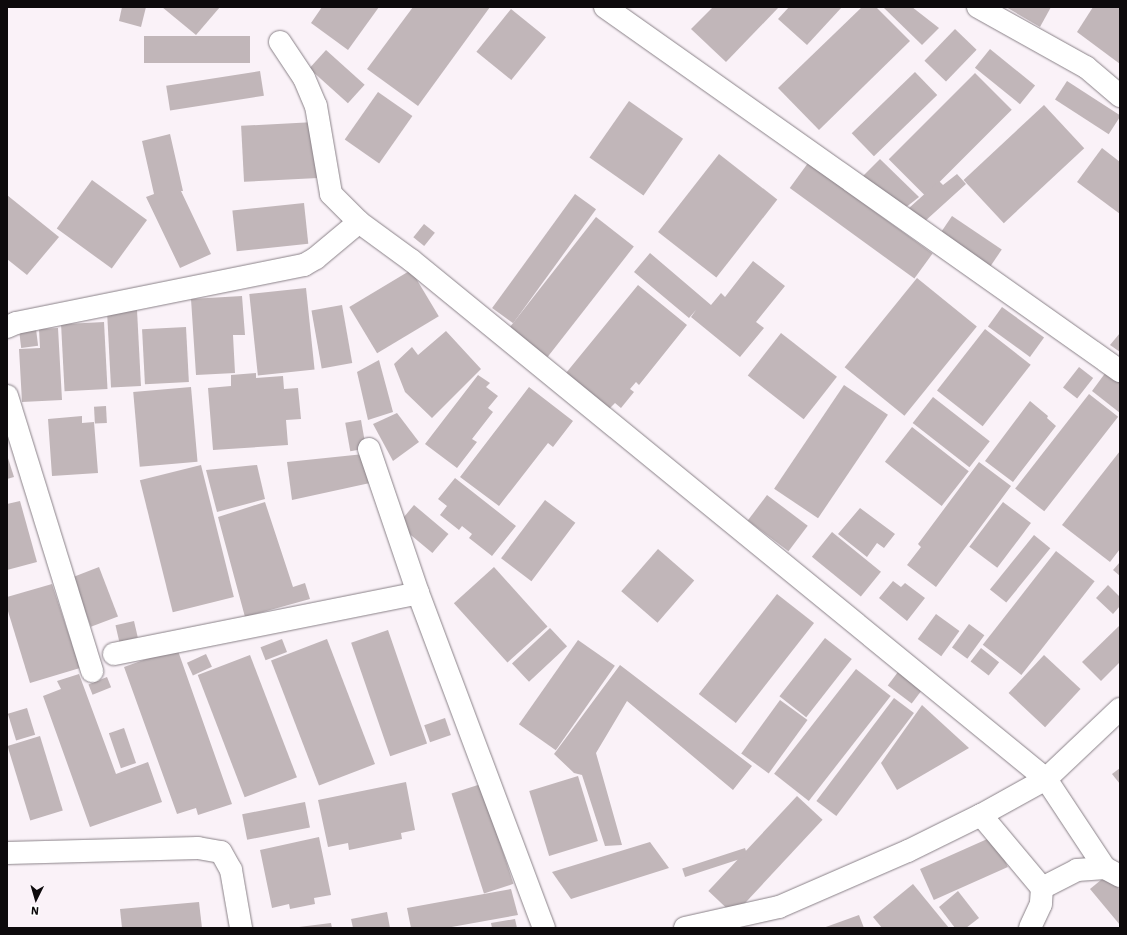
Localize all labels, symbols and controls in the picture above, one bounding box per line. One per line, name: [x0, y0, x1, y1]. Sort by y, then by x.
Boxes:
north arrow: [16, 879, 56, 919]
text: N: [30, 904, 40, 918]

